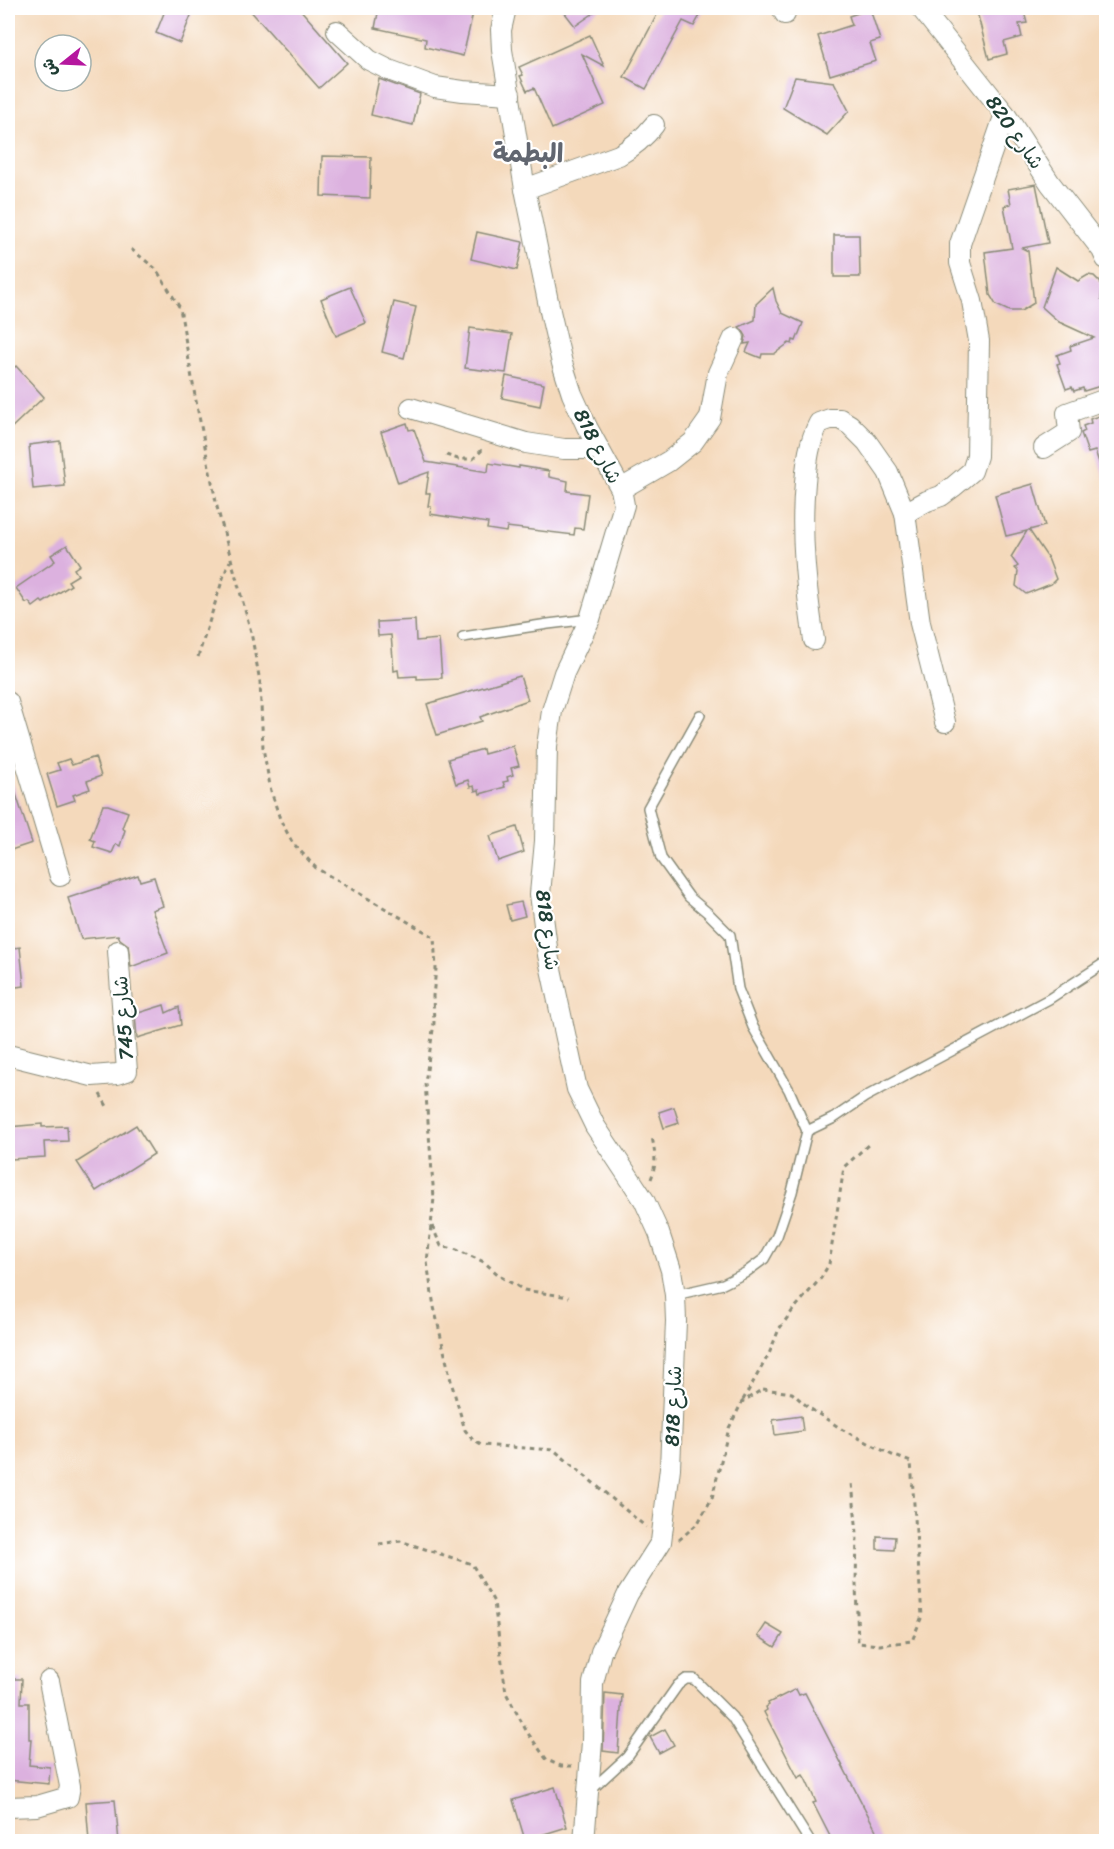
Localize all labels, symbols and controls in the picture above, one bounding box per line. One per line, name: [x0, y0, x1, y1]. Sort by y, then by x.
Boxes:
north arrow: [33, 33, 93, 93]
text: ش: [33, 55, 66, 80]
street label: شارع 820: [976, 88, 1053, 177]
district label: البطمة: [493, 130, 563, 176]
street label: شارع 818: [564, 402, 632, 490]
street label: شارع 818: [525, 888, 570, 972]
street label: شارع 745: [103, 975, 144, 1061]
street label: شارع 818: [655, 1365, 692, 1447]

